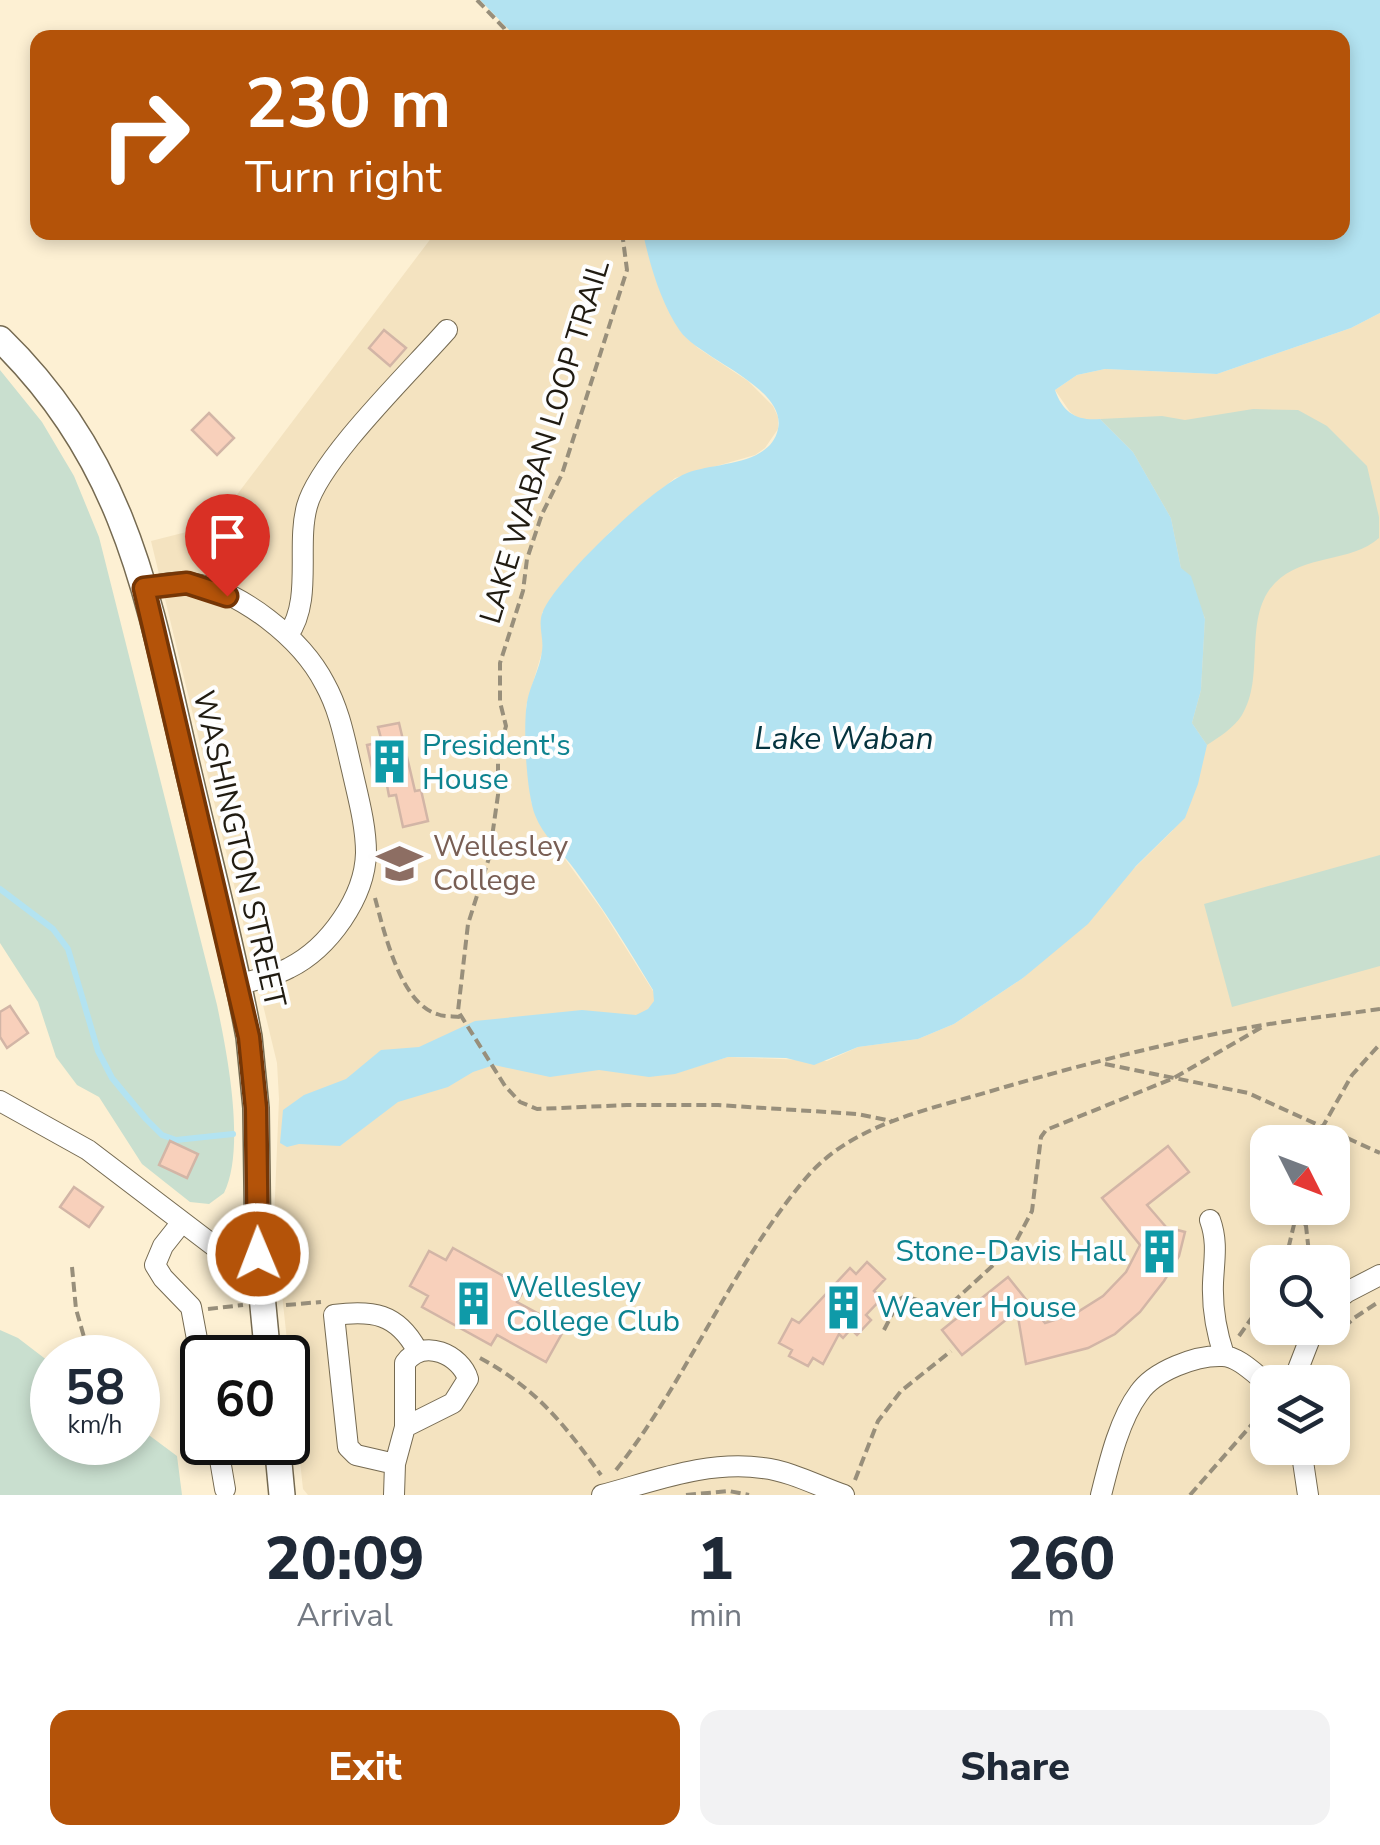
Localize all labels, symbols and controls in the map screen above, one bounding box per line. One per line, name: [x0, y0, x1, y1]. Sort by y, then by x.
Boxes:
text: 230 m: [245, 56, 451, 152]
icon: right: [80, 70, 210, 200]
text: Turn right: [245, 147, 442, 208]
street label: LAKE WABAN LOOP TRAIL: [470, 255, 620, 629]
pin: [185, 494, 270, 597]
icon: arrive: [200, 509, 255, 564]
street label: WASHINGTON STREET: [183, 686, 295, 1012]
water label: Lake Waban: [754, 717, 934, 760]
place label: President's House: [422, 725, 571, 800]
building icon: President's House: [365, 738, 413, 786]
place label: Wellesley College: [433, 826, 569, 901]
school or university icon: Wellesley College: [376, 839, 424, 887]
north arrow: [1250, 1125, 1350, 1225]
map controls: [1250, 1125, 1350, 1465]
position arrow: [206, 1202, 310, 1306]
building icon: Stone-Davis Hall: [1135, 1227, 1183, 1275]
place label: Stone-Davis Hall: [895, 1231, 1126, 1272]
button: search: [1250, 1245, 1350, 1345]
place label: Wellesley College Club: [506, 1267, 680, 1342]
building icon: Wellesley College Club: [449, 1280, 497, 1328]
building icon: Weaver House: [820, 1283, 868, 1331]
place label: Weaver House: [877, 1287, 1076, 1328]
speed limit sign: 60: [180, 1335, 310, 1465]
text: 58: [65, 1353, 125, 1422]
button: layers: [1250, 1365, 1350, 1465]
text: km/h: [67, 1408, 123, 1442]
text: 20:09: [265, 1518, 424, 1600]
text: 1: [698, 1518, 734, 1600]
text: 260: [1007, 1518, 1115, 1600]
text: Arrival: [297, 1594, 393, 1637]
text: min: [689, 1594, 742, 1637]
text: m: [1047, 1594, 1075, 1637]
button: Exit: [50, 1710, 680, 1825]
button: Share: [700, 1710, 1330, 1825]

